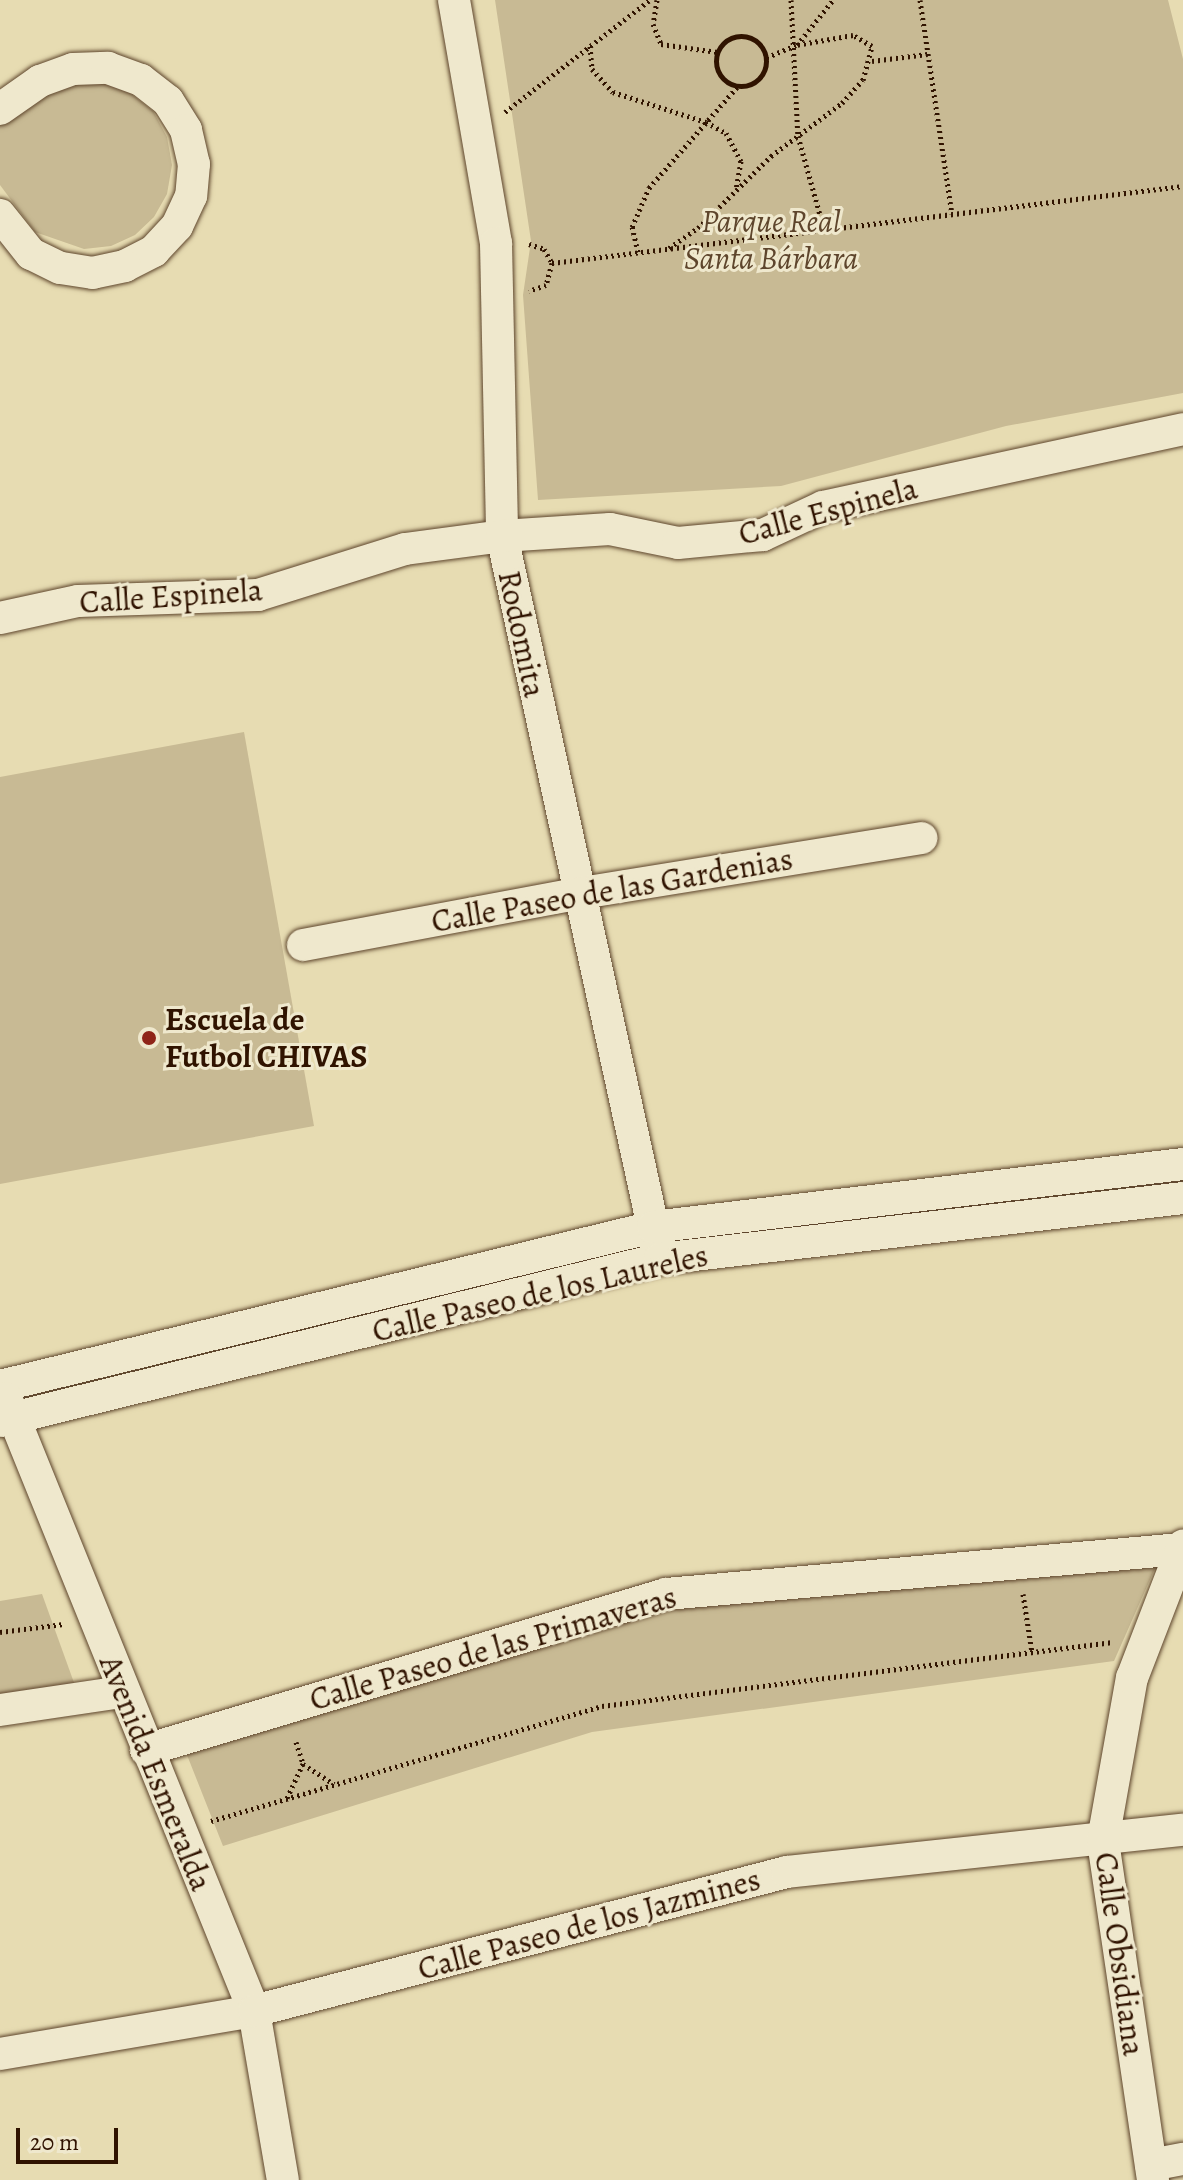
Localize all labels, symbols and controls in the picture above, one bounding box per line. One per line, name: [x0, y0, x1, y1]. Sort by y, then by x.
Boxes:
park label: Parque Real Santa Bárbara: [684, 203, 858, 278]
street label: Calle Espinela: [734, 469, 922, 553]
street label: Rodomita: [490, 567, 554, 701]
street label: Calle Espinela: [78, 570, 264, 622]
street label: Calle Paseo de las Gardenias: [428, 839, 796, 941]
place label: Escuela de Futbol CHIVAS: [165, 1001, 368, 1076]
marker: Escuela de Futbol CHIVAS: [140, 1029, 158, 1047]
street label: Calle Paseo de los Laureles: [369, 1236, 711, 1350]
street label: Calle Paseo de las Primaveras: [305, 1577, 681, 1719]
street label: Avenida Esmeralda: [91, 1650, 221, 1896]
street label: Calle Obsidiana: [1087, 1850, 1153, 2058]
street label: Calle Paseo de los Jazmines: [414, 1860, 764, 1988]
scale bar: [20, 2112, 122, 2162]
text: 20 m: [30, 2126, 79, 2158]

